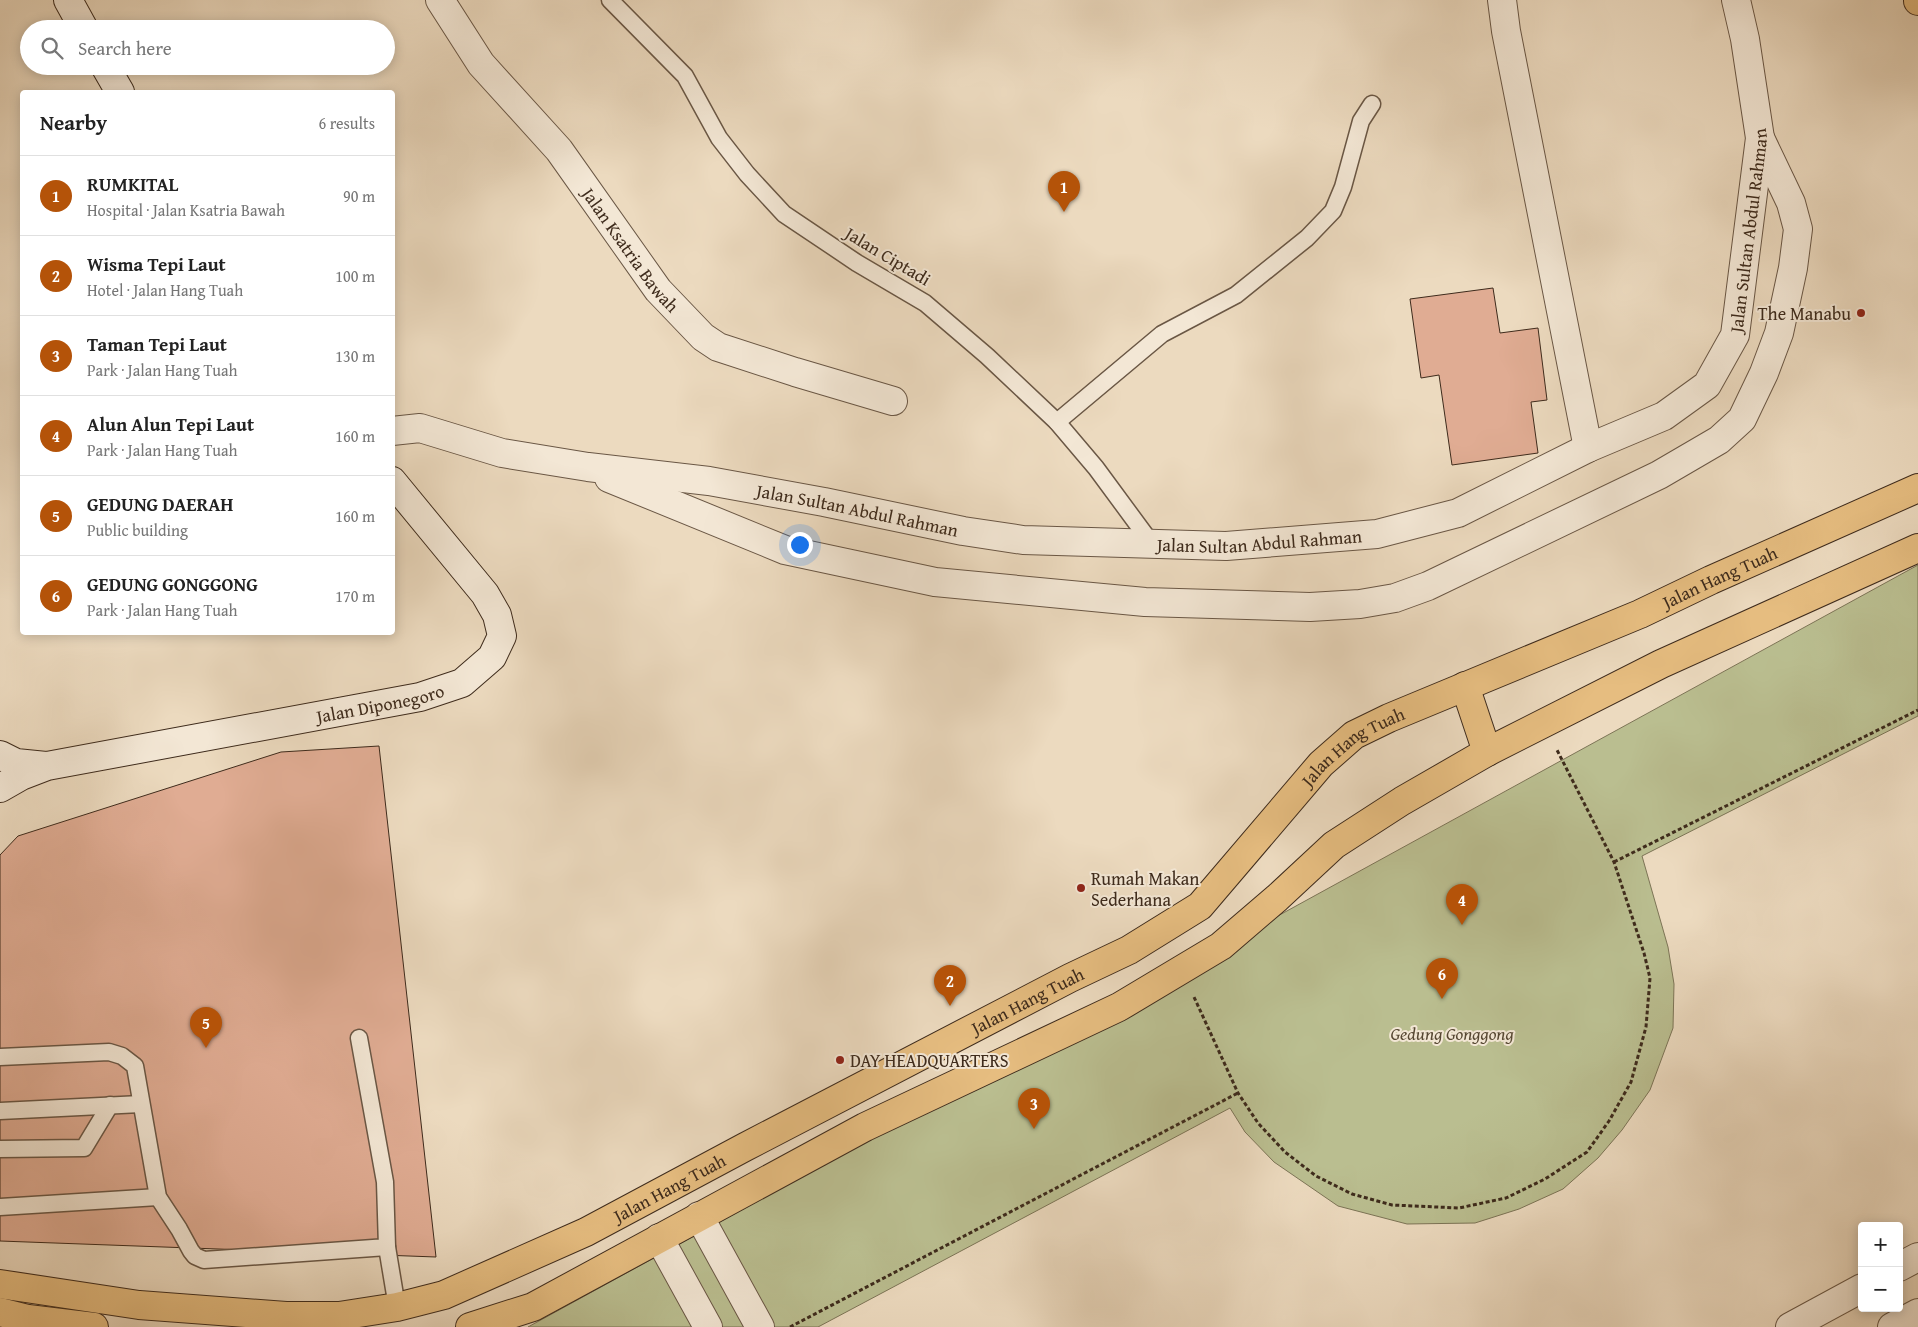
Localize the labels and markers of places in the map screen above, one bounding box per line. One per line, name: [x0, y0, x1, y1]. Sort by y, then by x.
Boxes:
pin: 1: [1048, 171, 1080, 212]
place label: The Manabu: [1757, 300, 1851, 327]
marker: The Manabu: [1855, 307, 1867, 319]
place label: Rumah Makan Sederhana: [1091, 865, 1199, 913]
marker: Rumah Makan Sederhana: [1075, 882, 1087, 894]
pin: 4: [1446, 884, 1478, 925]
pin: 6: [1426, 958, 1458, 999]
pin: 2: [934, 965, 966, 1006]
pin: 5: [190, 1007, 222, 1048]
place label: DAY HEADQUARTERS: [850, 1047, 1009, 1074]
marker: DAY HEADQUARTERS: [834, 1054, 846, 1066]
pin: 3: [1018, 1088, 1050, 1129]

